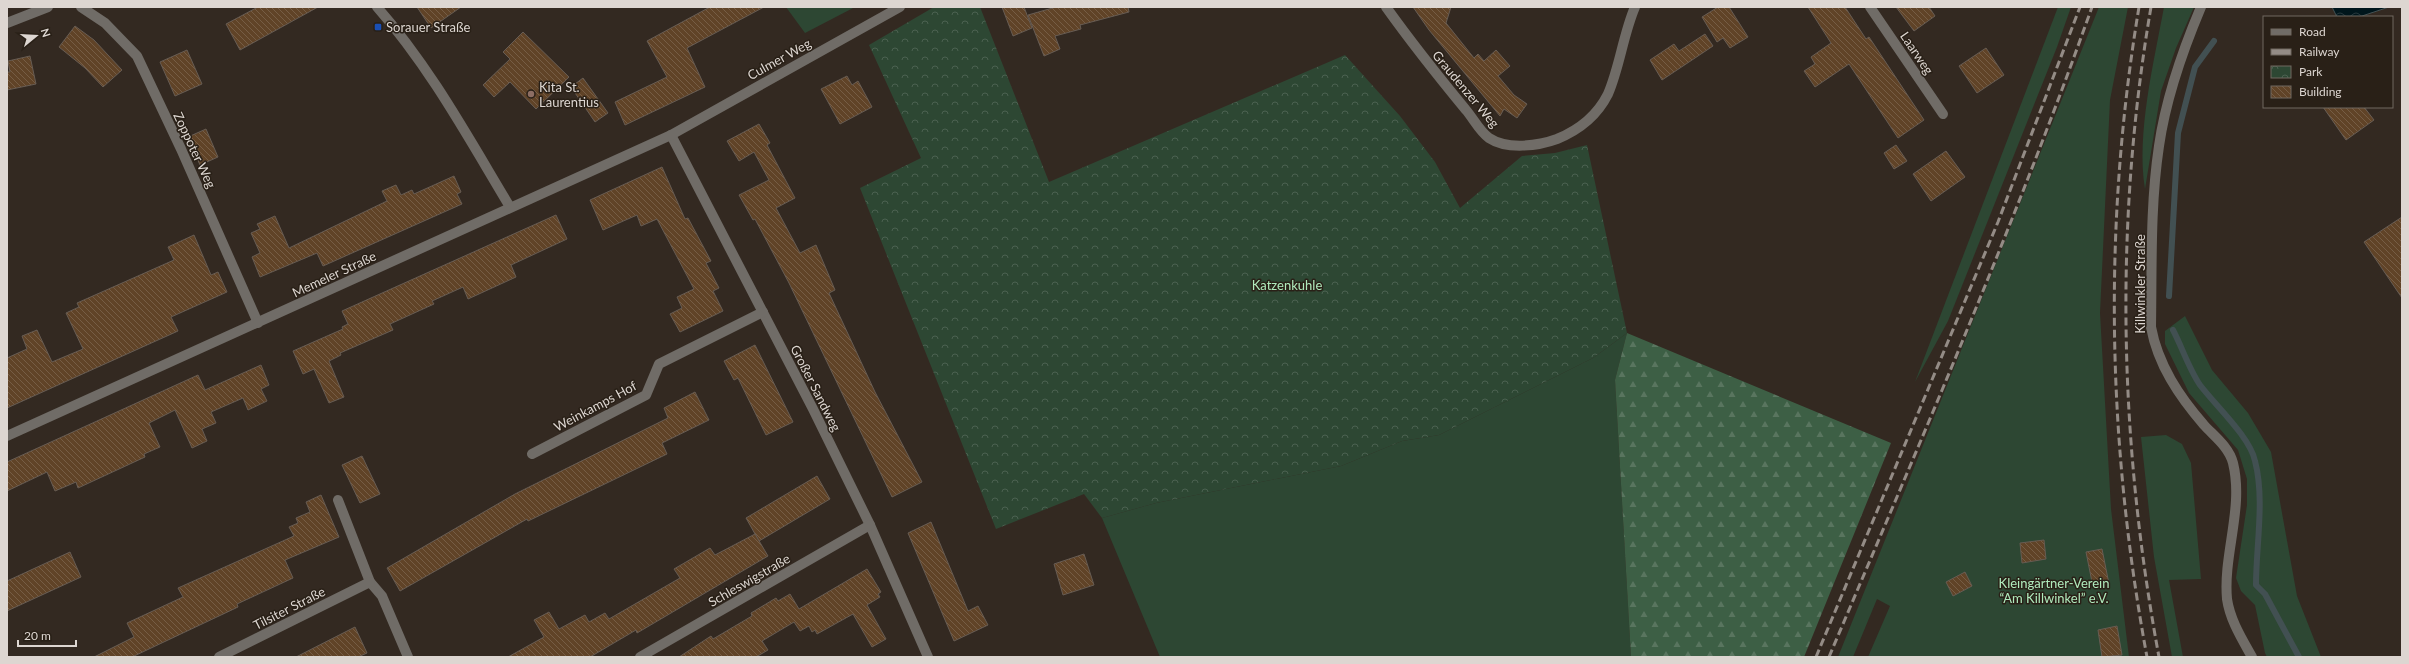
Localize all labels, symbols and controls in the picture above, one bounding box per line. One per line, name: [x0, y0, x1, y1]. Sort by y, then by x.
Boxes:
north arrow: [16, 16, 56, 56]
legend: [2263, 16, 2393, 108]
place label: Sorauer Straße: [386, 19, 470, 35]
marker: Sorauer Straße: [373, 22, 383, 32]
text: Road: [2299, 24, 2326, 39]
text: N: [38, 27, 53, 39]
street label: Laarweg: [1897, 29, 1937, 78]
street label: Culmer Weg: [744, 35, 814, 83]
text: Railway: [2299, 44, 2340, 59]
street label: Graudenzer Weg: [1429, 47, 1503, 131]
text: Park: [2299, 64, 2323, 79]
place label: Kita St. Laurentius: [539, 79, 599, 110]
text: Building: [2299, 84, 2342, 99]
marker: Kita St. Laurentius: [526, 89, 536, 99]
street label: Zoppoter Weg: [170, 109, 220, 191]
street label: Killwinkler Straße: [2132, 234, 2148, 334]
street label: Memeler Straße: [289, 247, 379, 300]
park label: Katzenkuhle: [1252, 277, 1322, 293]
street label: Großer Sandweg: [787, 342, 845, 434]
street label: Weinkamps Hof: [551, 377, 640, 435]
street label: Schleswigstraße: [705, 550, 793, 610]
park label: Kleingärtner-Verein “Am Killwinkel” e.V.: [1999, 575, 2109, 606]
street label: Tilsiter Straße: [250, 583, 328, 633]
scale bar: [18, 622, 76, 648]
text: 20 m: [24, 628, 51, 643]

